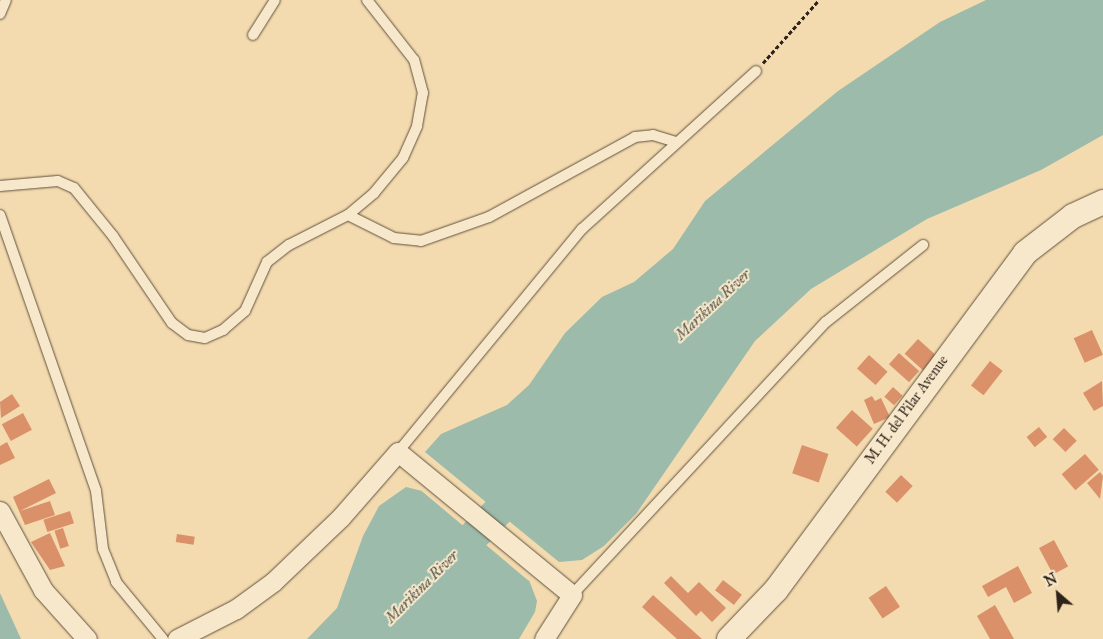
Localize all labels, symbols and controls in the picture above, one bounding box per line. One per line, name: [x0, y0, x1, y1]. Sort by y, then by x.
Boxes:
water label: Marikina River: [672, 266, 754, 344]
street label: M. H. del Pilar Avenue: [862, 353, 952, 467]
water label: Marikina River: [382, 547, 462, 627]
north arrow: [1033, 569, 1083, 619]
text: N: [1042, 570, 1060, 590]

